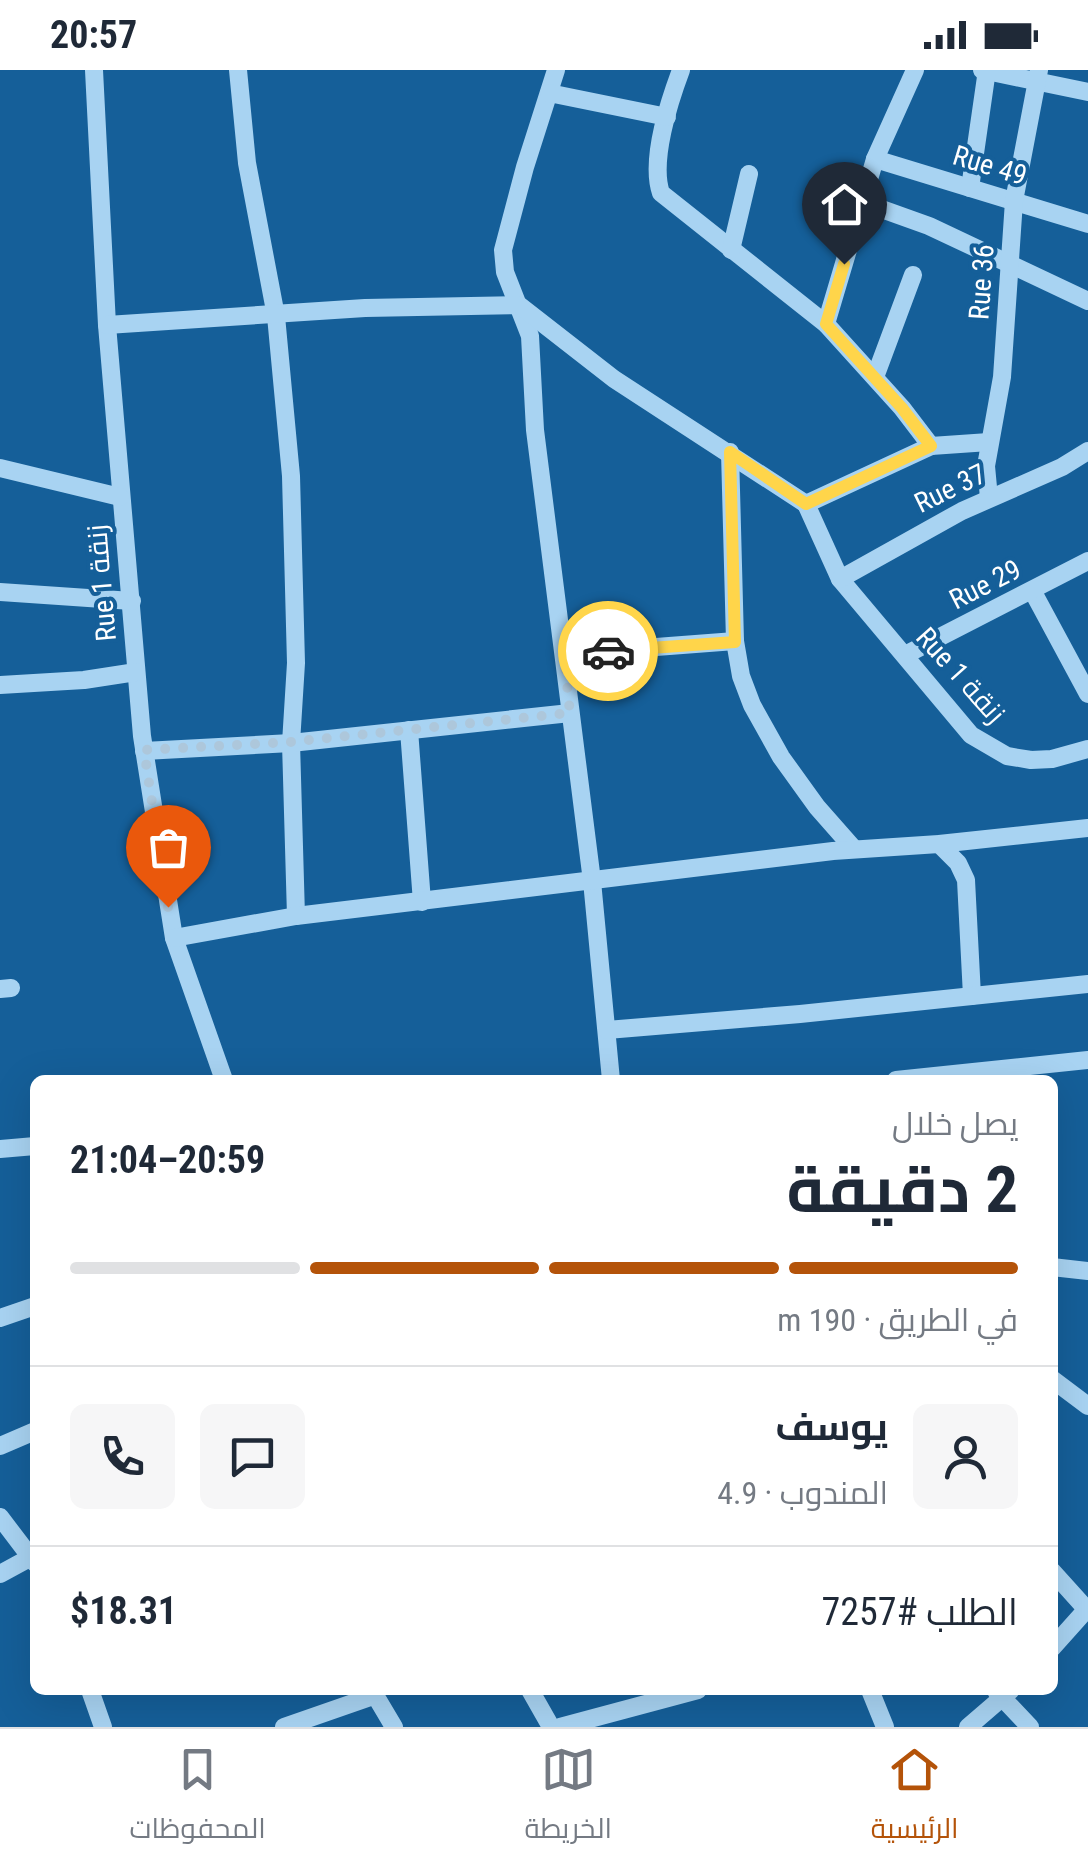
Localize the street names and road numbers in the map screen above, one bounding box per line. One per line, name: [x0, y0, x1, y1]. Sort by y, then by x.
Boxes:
street label: Rue 49: [949, 139, 1031, 192]
street label: Rue 36: [962, 243, 1001, 321]
street label: Rue 37: [909, 457, 991, 520]
street label: Rue 1 زنقة: [80, 523, 123, 643]
street label: Rue 29: [944, 553, 1026, 616]
street label: Rue 1 زنقة: [909, 621, 1012, 730]

